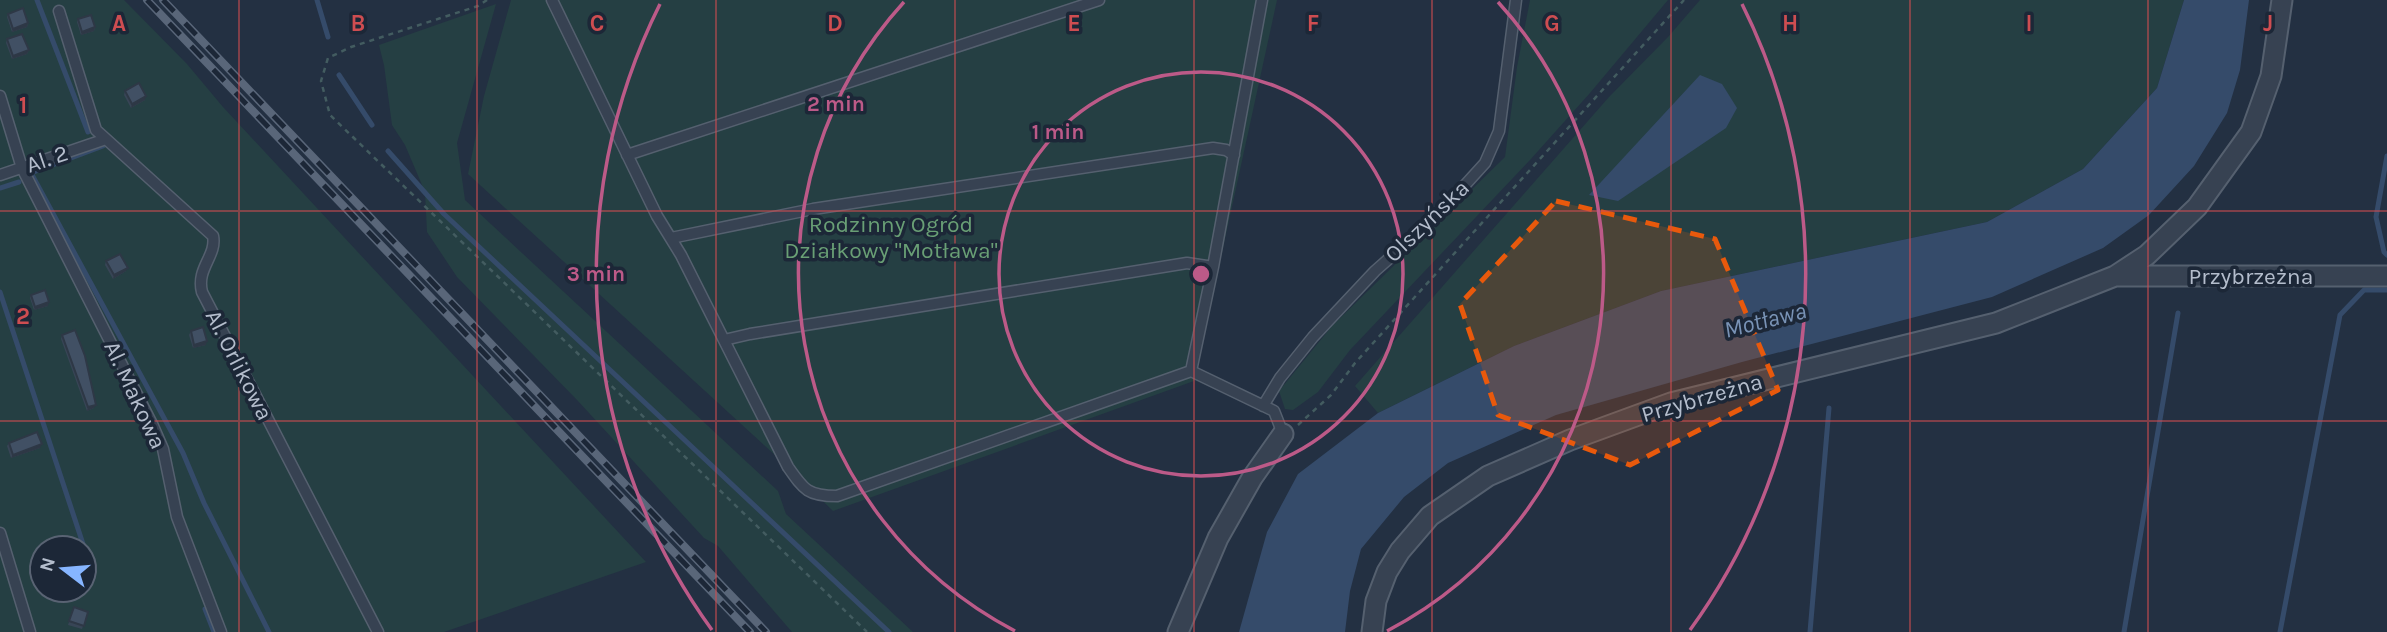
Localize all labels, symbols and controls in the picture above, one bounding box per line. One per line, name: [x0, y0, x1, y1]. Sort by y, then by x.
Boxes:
text: A: [112, 10, 126, 37]
text: B: [351, 10, 365, 37]
text: C: [590, 10, 604, 37]
text: D: [827, 10, 843, 37]
text: E: [1067, 10, 1081, 37]
text: F: [1307, 10, 1319, 37]
text: G: [1544, 10, 1560, 37]
text: H: [1782, 10, 1798, 37]
text: I: [2025, 10, 2033, 37]
text: J: [2263, 10, 2273, 37]
text: 1: [19, 92, 27, 119]
text: 2 min: [807, 92, 865, 116]
text: 1 min: [1032, 120, 1084, 144]
street label: Al. 2: [22, 139, 72, 179]
street label: Olszyńska: [1379, 174, 1475, 268]
park label: Rodzinny Ogród Działkowy "Motława": [784, 211, 998, 264]
text: 3 min: [567, 262, 625, 286]
centre of rings: [1189, 262, 1213, 286]
street label: Przybrzeżna: [2189, 263, 2313, 290]
water label: Motława: [1721, 296, 1809, 344]
text: 2: [16, 303, 30, 330]
street label: Al. Orlikowa: [200, 305, 278, 425]
street label: Al. Makowa: [98, 337, 172, 453]
street label: Przybrzeżna: [1638, 368, 1766, 428]
north arrow: [28, 534, 98, 604]
text: N: [35, 555, 60, 574]

